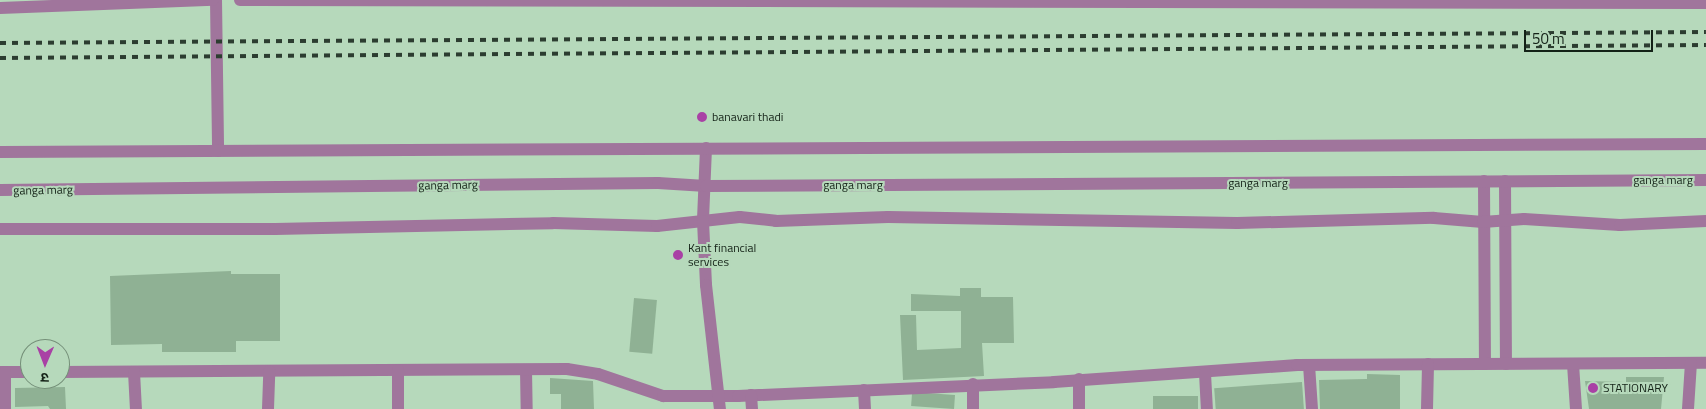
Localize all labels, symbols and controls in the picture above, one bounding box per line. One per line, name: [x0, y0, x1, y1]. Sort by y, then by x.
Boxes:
scale bar: [1526, 20, 1655, 52]
text: 50 m: [1532, 27, 1565, 50]
place label: banavari thadi: [712, 110, 783, 124]
marker: banavari thadi: [696, 111, 708, 123]
street label: ganga marg: [1633, 173, 1693, 187]
street label: ganga marg: [1228, 176, 1288, 190]
street label: ganga marg: [418, 177, 478, 193]
street label: ganga marg: [823, 178, 883, 192]
street label: ganga marg: [13, 182, 73, 198]
place label: Kant financial services: [688, 241, 756, 269]
marker: Kant financial services: [672, 249, 684, 261]
north arrow: [20, 339, 70, 389]
text: उ: [40, 368, 49, 389]
place label: STATIONARY: [1603, 381, 1668, 395]
marker: STATIONARY: [1587, 382, 1599, 394]

